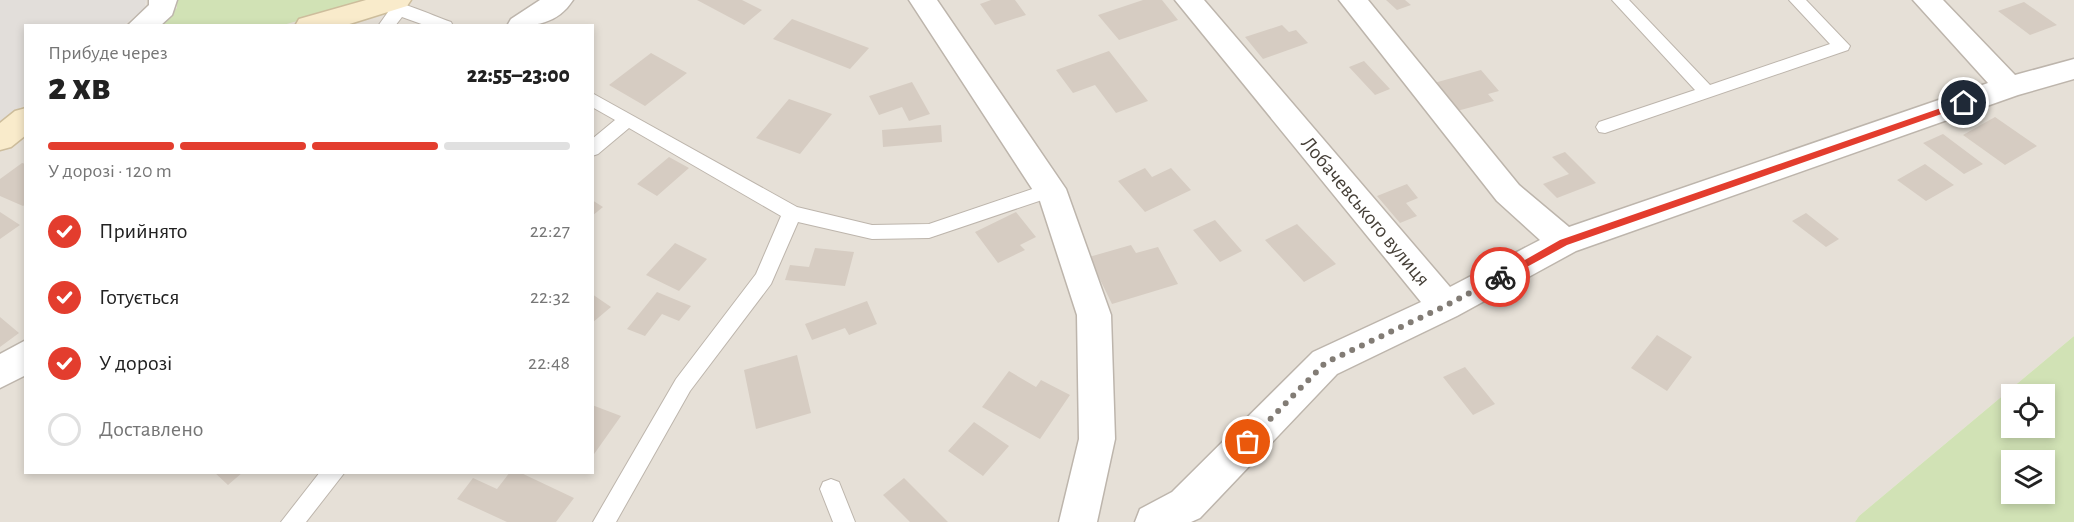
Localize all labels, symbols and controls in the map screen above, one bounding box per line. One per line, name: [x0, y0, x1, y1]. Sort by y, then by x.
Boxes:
text: Прибуде через: [48, 43, 168, 63]
text: 22:55–23:00: [467, 64, 570, 86]
text: 2 хв: [48, 68, 111, 107]
pin: [1938, 77, 1989, 128]
icon: home: [1947, 86, 1980, 119]
street label: Лобачевського вулиця: [1297, 133, 1434, 290]
text: У дорозі · 120 m: [48, 161, 172, 181]
icon: check: [48, 215, 81, 248]
text: Прийнято: [99, 220, 187, 242]
text: 22:27: [530, 221, 570, 241]
courier: [1470, 247, 1530, 307]
icon: bike: [1484, 261, 1517, 294]
icon: check: [48, 281, 81, 314]
text: Готується: [99, 286, 180, 308]
text: 22:32: [530, 287, 570, 307]
icon: check: [48, 347, 81, 380]
text: У дорозі: [99, 352, 172, 374]
text: 22:48: [528, 353, 570, 373]
map controls: [2001, 384, 2055, 504]
button: locate: [2001, 384, 2055, 438]
pin: [1222, 416, 1273, 467]
text: Доставлено: [99, 418, 204, 440]
icon: bag: [1231, 425, 1264, 458]
button: layers: [2001, 450, 2055, 504]

